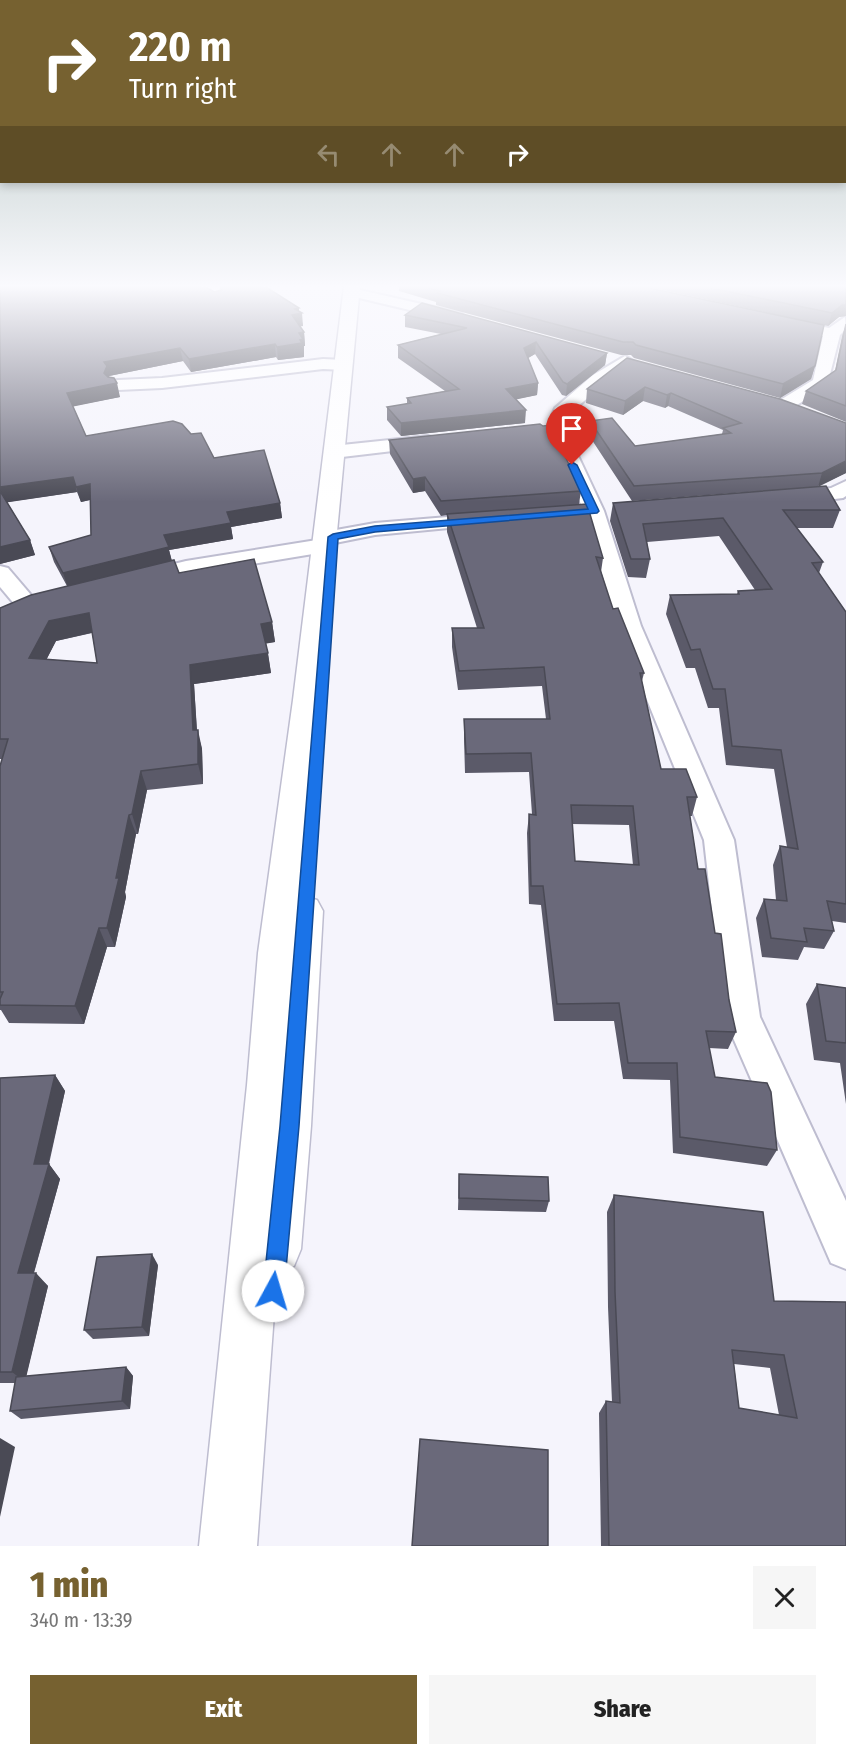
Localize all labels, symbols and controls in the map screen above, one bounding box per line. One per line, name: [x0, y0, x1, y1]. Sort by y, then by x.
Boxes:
text: 220 m: [129, 22, 232, 72]
icon: right: [30, 24, 108, 102]
text: Turn right: [129, 73, 237, 105]
icon: left: [312, 138, 345, 171]
icon: ahead: [375, 138, 408, 171]
icon: ahead: [438, 138, 471, 171]
icon: right: [501, 138, 534, 171]
pin: [546, 403, 597, 465]
icon: arrive: [555, 412, 588, 445]
position arrow: [241, 1259, 305, 1323]
text: 1 min: [30, 1563, 108, 1607]
button: close: [753, 1566, 816, 1629]
text: 340 m · 13:39: [30, 1608, 133, 1632]
button: Exit: [30, 1675, 417, 1744]
button: Share: [429, 1675, 816, 1744]

